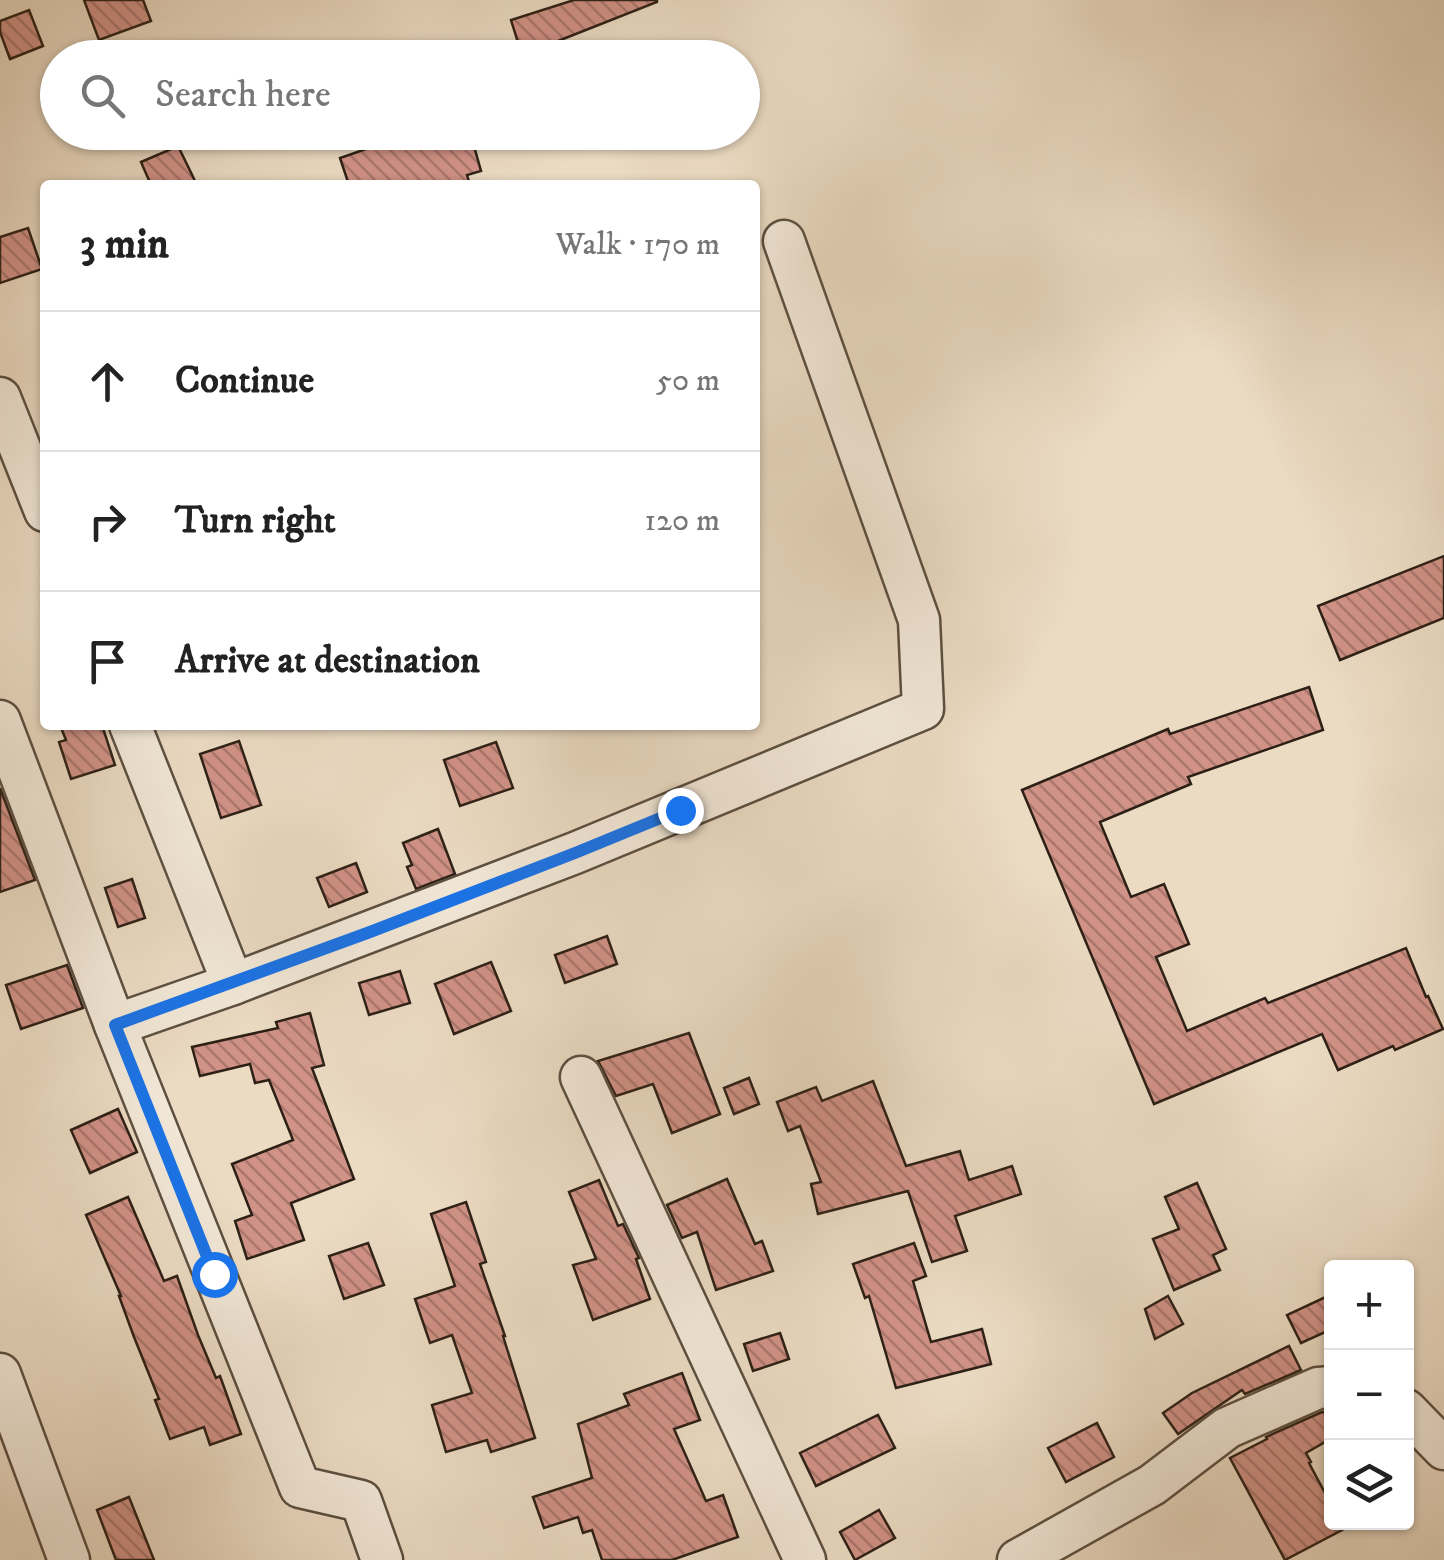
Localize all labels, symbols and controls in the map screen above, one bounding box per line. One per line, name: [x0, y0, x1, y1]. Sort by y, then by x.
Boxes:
search box: [40, 40, 760, 150]
icon: search: [75, 68, 130, 123]
text: Search here: [155, 71, 331, 119]
text: 3 min: [80, 219, 169, 271]
text: Walk · 170 m: [555, 225, 720, 265]
icon: ahead: [80, 354, 135, 409]
text: Continue: [175, 357, 314, 405]
text: 50 m: [656, 361, 720, 401]
icon: right: [80, 494, 135, 549]
text: Turn right: [175, 497, 336, 545]
text: 120 m: [644, 501, 720, 541]
icon: arrive: [80, 634, 135, 689]
text: Arrive at destination: [175, 637, 480, 685]
route end: [658, 788, 704, 834]
route start: [192, 1252, 238, 1298]
map controls: [1324, 1260, 1414, 1530]
button: +: [1324, 1260, 1414, 1350]
button: −: [1324, 1350, 1414, 1440]
button: layers: [1324, 1440, 1414, 1530]

